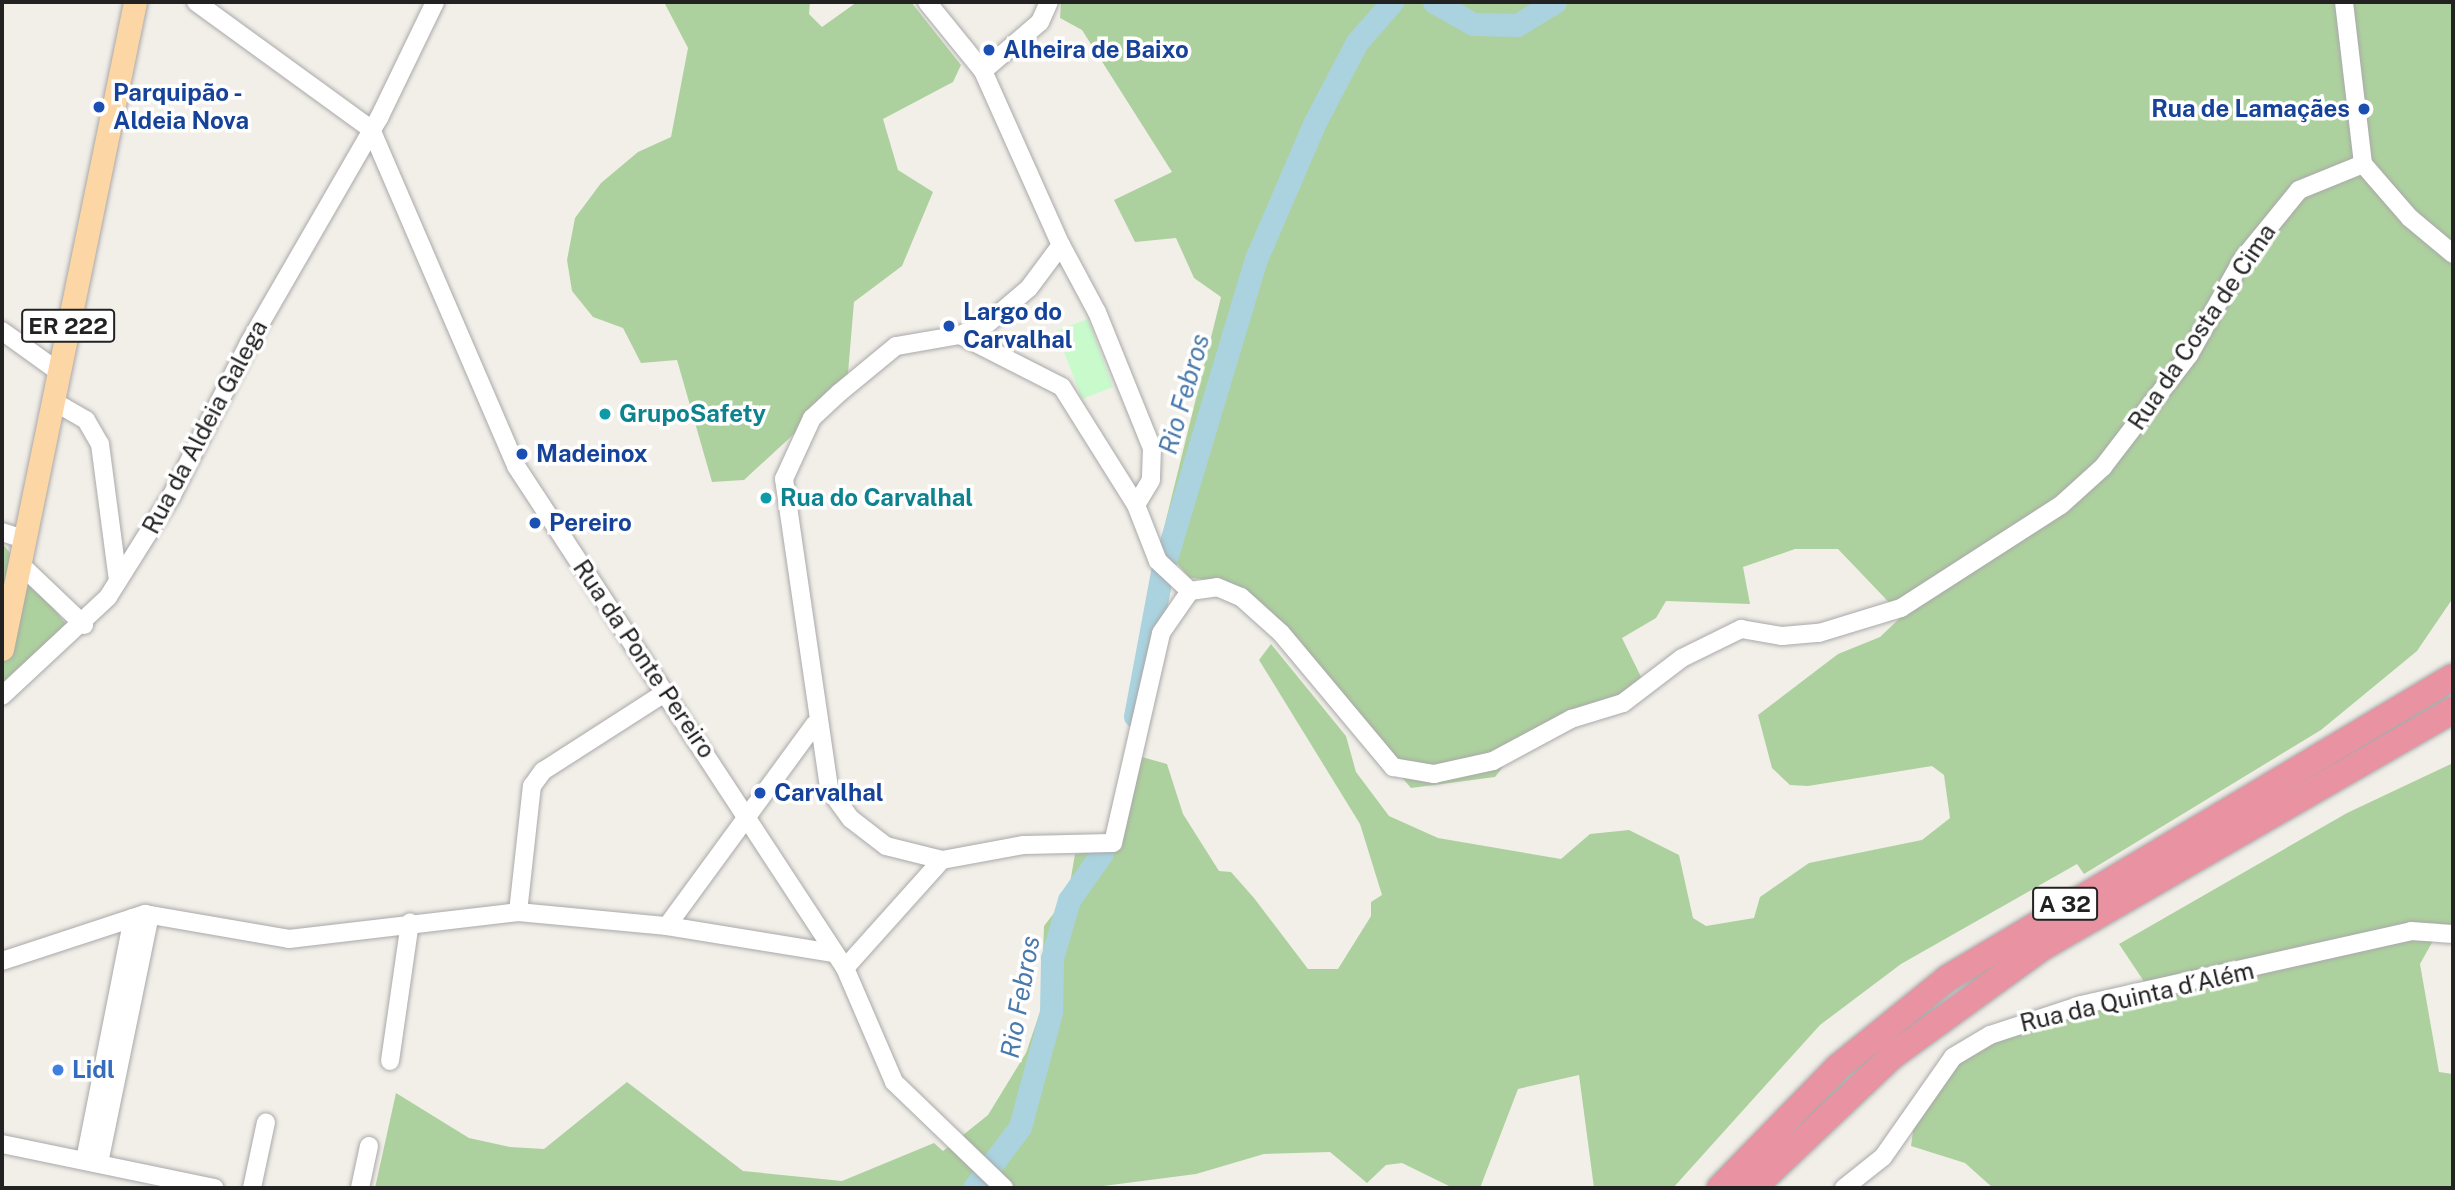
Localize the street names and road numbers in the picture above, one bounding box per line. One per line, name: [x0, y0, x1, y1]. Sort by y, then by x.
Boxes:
street label: Rua da Costa de Cima: [2122, 218, 2282, 436]
road number: ER 222: [21, 306, 115, 346]
street label: Rua da Aldeia Galega: [136, 315, 274, 539]
street label: Rua da Ponte Pereiro: [567, 554, 721, 764]
road number: A 32: [2032, 884, 2098, 923]
street label: Rua da Quinta d´Além: [2017, 956, 2257, 1038]

